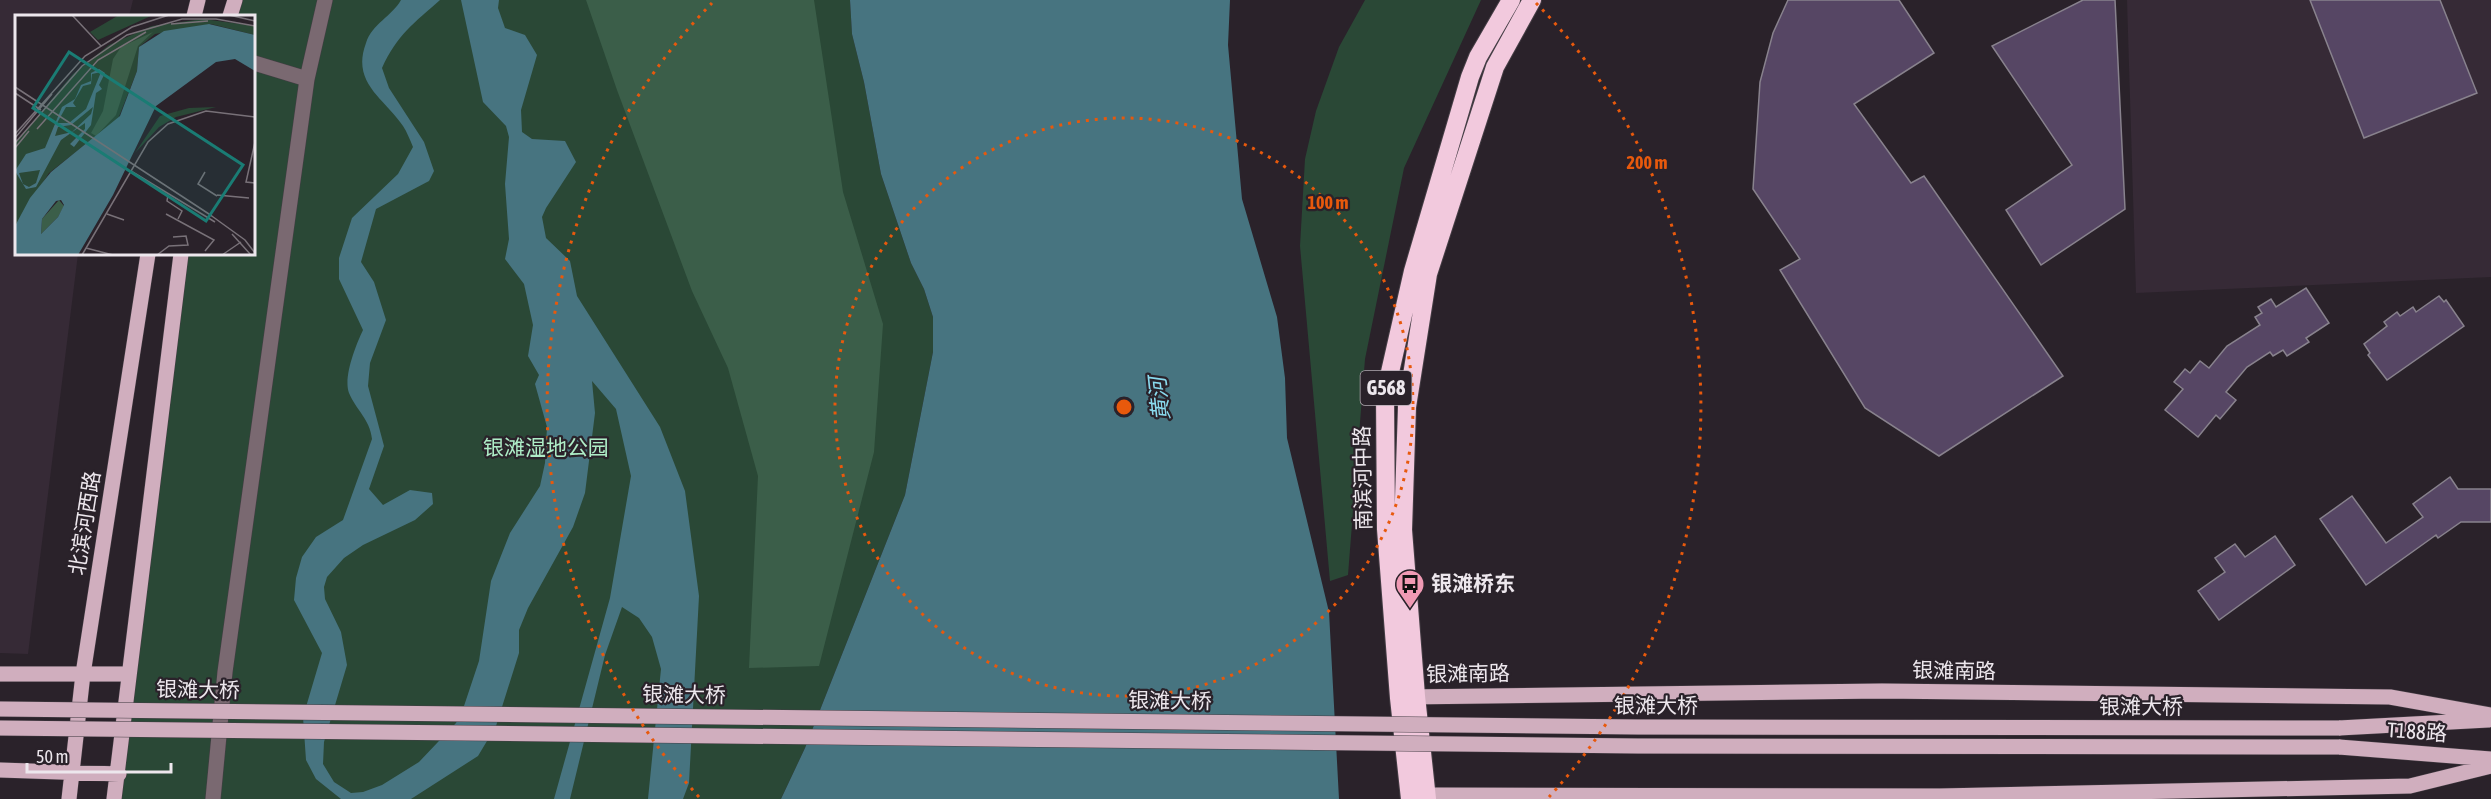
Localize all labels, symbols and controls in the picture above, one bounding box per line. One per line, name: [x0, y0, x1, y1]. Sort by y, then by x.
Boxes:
inset map: [15, 15, 255, 255]
text: 200 m: [1627, 152, 1667, 173]
text: 100 m: [1308, 192, 1348, 213]
road number: G568: [1360, 371, 1412, 405]
water label: 黄河: [1143, 372, 1174, 422]
centre of rings: [1114, 397, 1134, 417]
street label: 南滨河中路: [1349, 425, 1375, 531]
park label: 银滩湿地公园: [483, 435, 609, 459]
street label: 北滨河西路: [64, 469, 104, 577]
bus stop icon: 银滩桥东: [1394, 568, 1426, 610]
place label: 银滩桥东: [1431, 571, 1515, 595]
street label: 银滩南路: [1912, 657, 1996, 683]
street label: 银滩南路: [1426, 660, 1510, 686]
street label: 银滩大桥: [156, 676, 240, 702]
street label: 银滩大桥: [642, 681, 726, 707]
street label: 银滩大桥: [1128, 687, 1212, 713]
street label: 银滩大桥: [1614, 693, 1698, 717]
street label: 银滩大桥: [2099, 694, 2183, 718]
street label: T188路: [2386, 717, 2448, 745]
scale bar: [27, 736, 171, 774]
text: 50 m: [36, 746, 68, 767]

